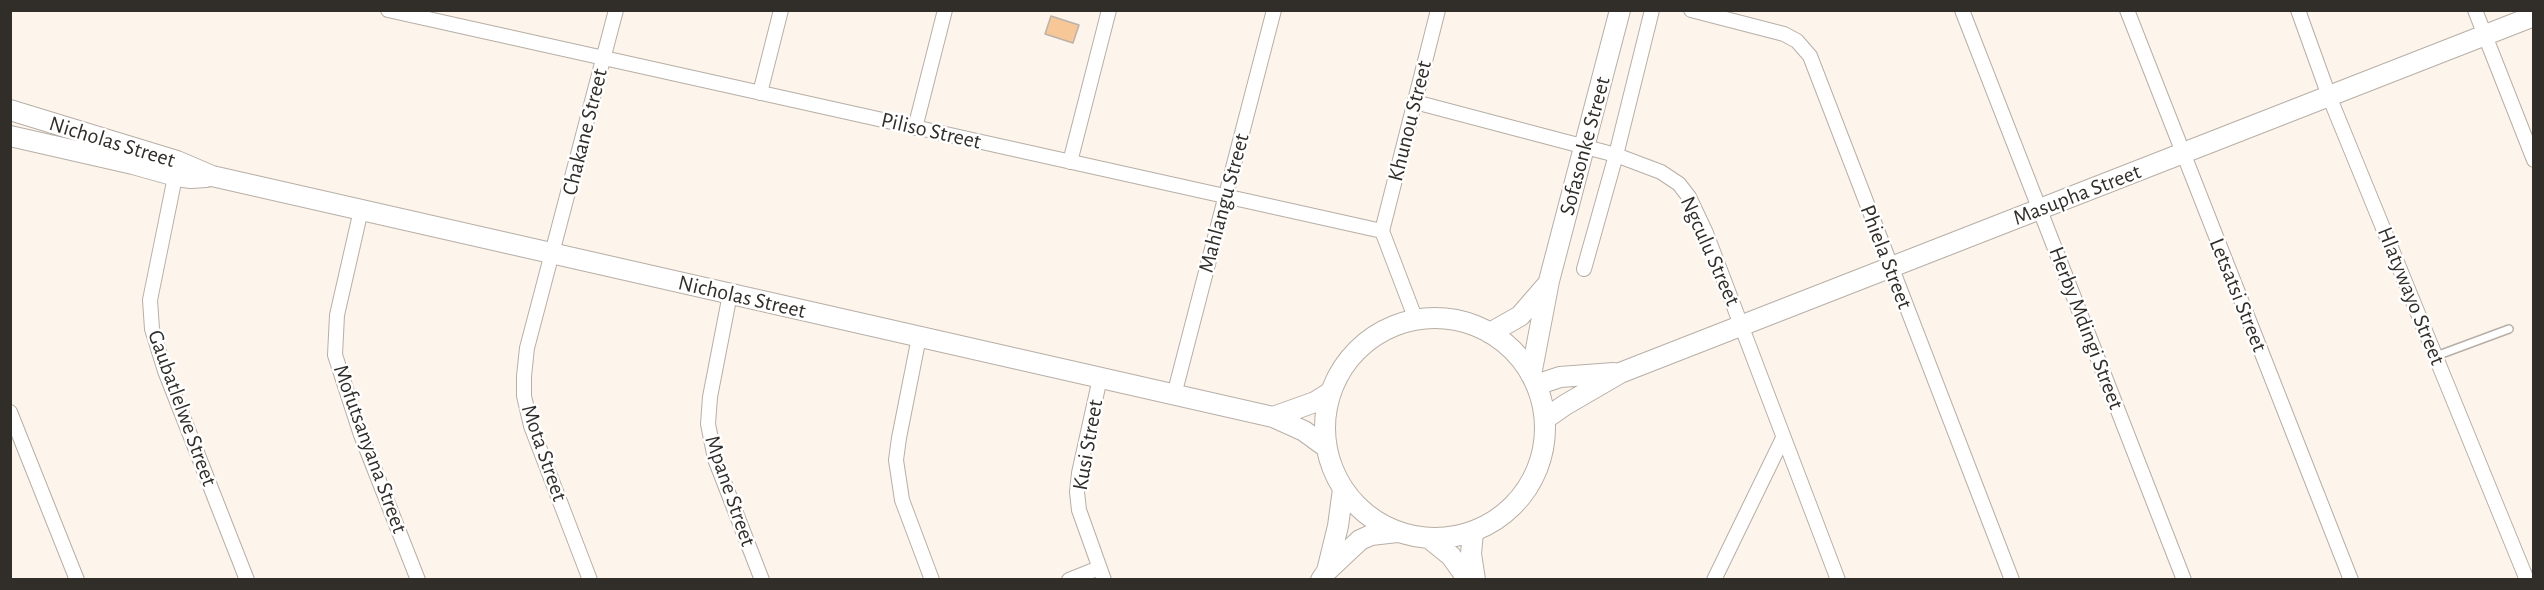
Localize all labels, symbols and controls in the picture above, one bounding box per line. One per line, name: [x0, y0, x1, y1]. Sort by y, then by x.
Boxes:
street label: Khunou Street: [1382, 58, 1438, 184]
street label: Chakane Street: [557, 66, 613, 198]
street label: Sofasonke Street: [1554, 74, 1616, 218]
street label: Piliso Street: [878, 107, 984, 155]
street label: Nicholas Street: [46, 110, 178, 174]
street label: Mahlangu Street: [1193, 131, 1255, 275]
street label: Masupha Street: [2009, 159, 2145, 231]
street label: Ngculu Street: [1674, 192, 1746, 310]
street label: Phiela Street: [1854, 201, 1918, 313]
street label: Hlatywayo Street: [2371, 223, 2451, 369]
street label: Letsatsi Street: [2203, 234, 2273, 356]
street label: Herby Mdingi Street: [2043, 243, 2129, 413]
street label: Nicholas Street: [676, 269, 808, 325]
street label: Gaubatlelwe Street: [142, 326, 222, 490]
street label: Mofutsanyana Street: [327, 361, 413, 537]
street label: Kusi Street: [1067, 398, 1109, 492]
street label: Mota Street: [515, 401, 573, 505]
street label: Mpane Street: [699, 432, 761, 550]

